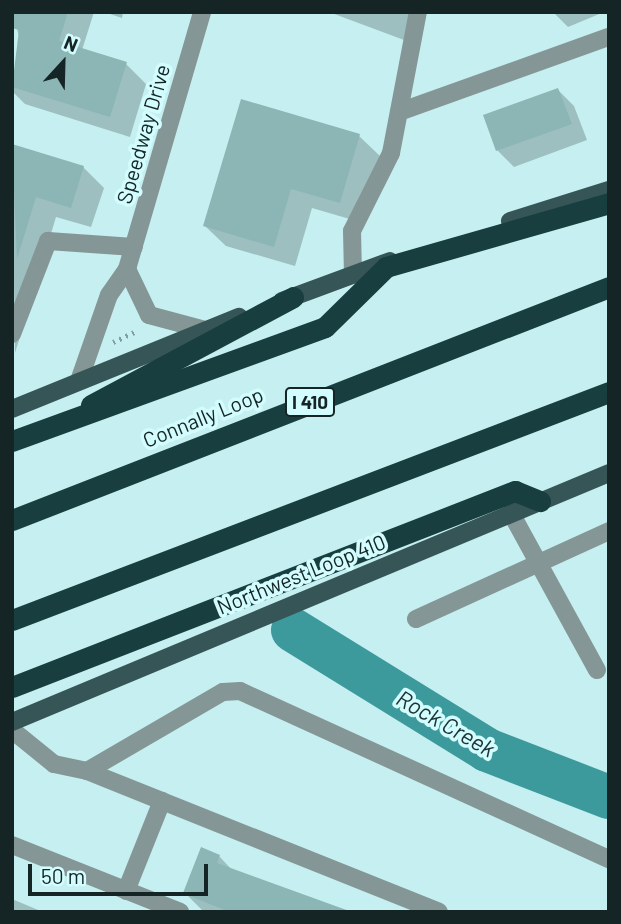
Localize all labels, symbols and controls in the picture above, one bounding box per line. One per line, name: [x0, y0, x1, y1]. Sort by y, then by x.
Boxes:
north arrow: [28, 28, 98, 98]
text: N: [61, 30, 81, 56]
street label: Speedway Drive: [111, 61, 175, 207]
street label: Connally Loop: [139, 381, 267, 453]
road number: I 410: [284, 386, 336, 418]
street label: Northwest Loop 410: [213, 529, 389, 619]
water label: Rock Creek: [392, 684, 500, 762]
scale bar: [32, 850, 212, 894]
text: 50 m: [41, 863, 85, 888]

